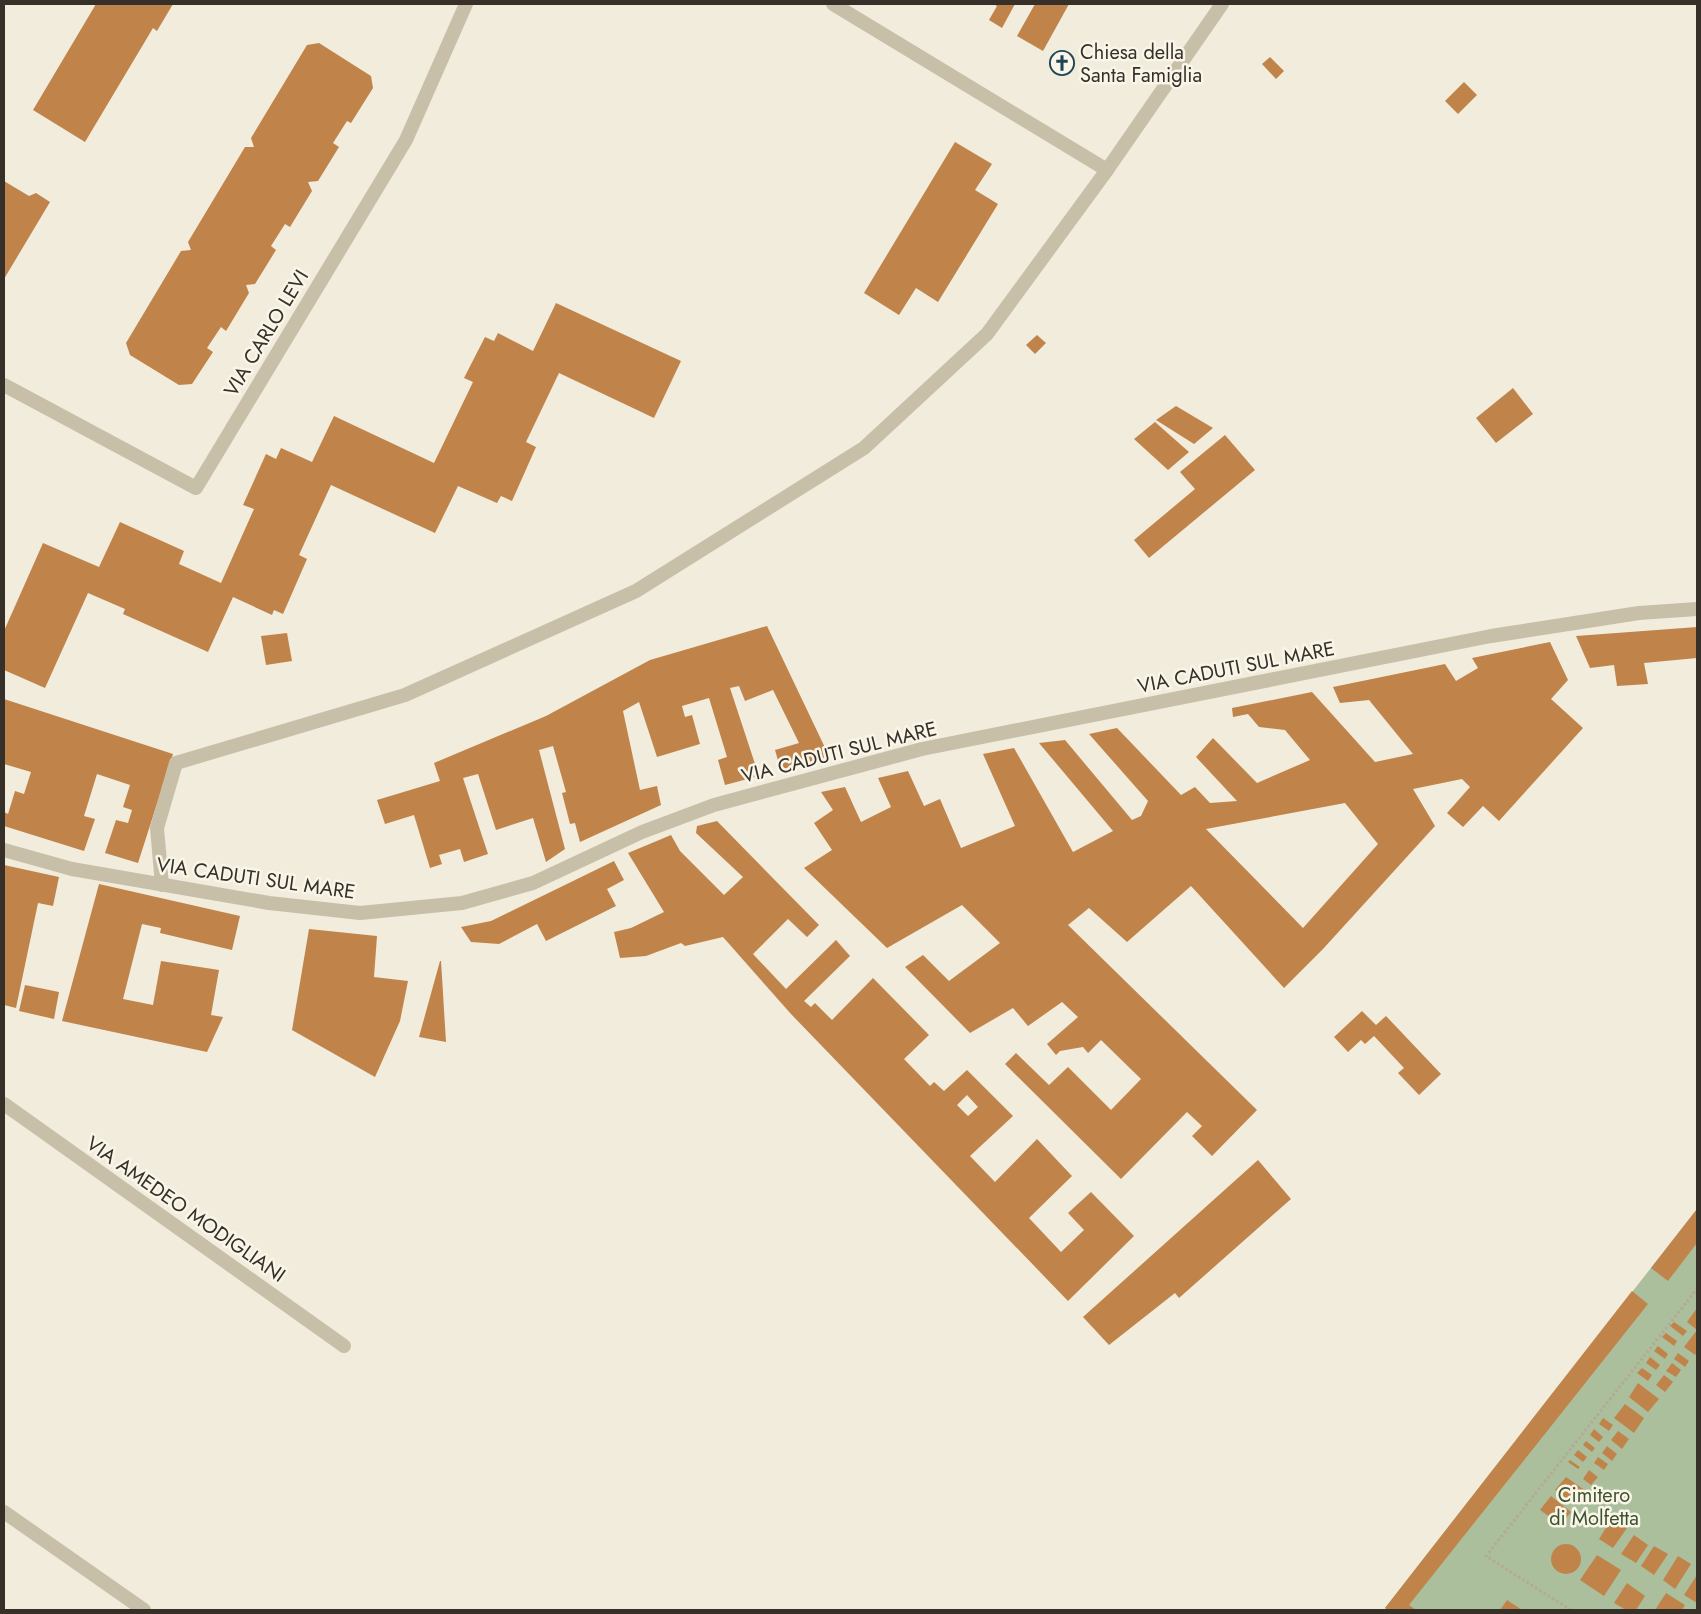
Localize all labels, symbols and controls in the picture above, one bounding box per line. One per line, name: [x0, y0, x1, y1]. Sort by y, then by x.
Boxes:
place label: Chiesa della Santa Famiglia: [1080, 38, 1202, 90]
church icon: Chiesa della Santa Famiglia: [1049, 50, 1075, 76]
street label: VIA CARLO LEVI: [217, 264, 316, 402]
street label: VIA CADUTI SUL MARE: [1135, 634, 1337, 701]
street label: VIA CADUTI SUL MARE: [738, 714, 940, 791]
street label: VIA CADUTI SUL MARE: [155, 850, 357, 907]
street label: VIA AMEDEO MODIGLIANI: [80, 1129, 291, 1289]
park label: Cimitero di Molfetta: [1549, 1481, 1639, 1533]

